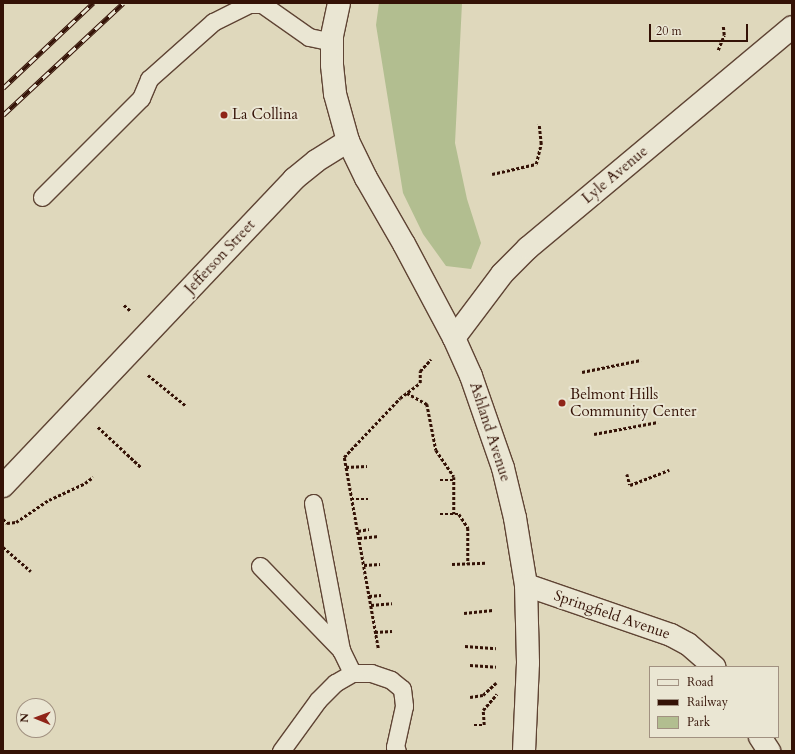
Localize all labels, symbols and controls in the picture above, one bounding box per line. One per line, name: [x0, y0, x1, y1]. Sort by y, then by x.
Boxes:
scale bar: [651, 16, 750, 42]
text: 20 m: [656, 23, 682, 39]
place label: La Collina: [232, 106, 298, 124]
marker: La Collina: [219, 110, 229, 120]
street label: Lyle Avenue: [578, 142, 652, 208]
street label: Jefferson Street: [181, 216, 259, 298]
street label: Ashland Avenue: [465, 380, 515, 484]
place label: Belmont Hills Community Center: [570, 385, 696, 420]
marker: Belmont Hills Community Center: [557, 398, 567, 408]
street label: Springfield Avenue: [551, 587, 673, 643]
legend: [649, 666, 779, 738]
text: Road: [687, 674, 713, 690]
text: Railway: [687, 694, 728, 710]
north arrow: [16, 698, 56, 738]
text: N: [17, 713, 32, 723]
text: Park: [687, 714, 710, 730]

